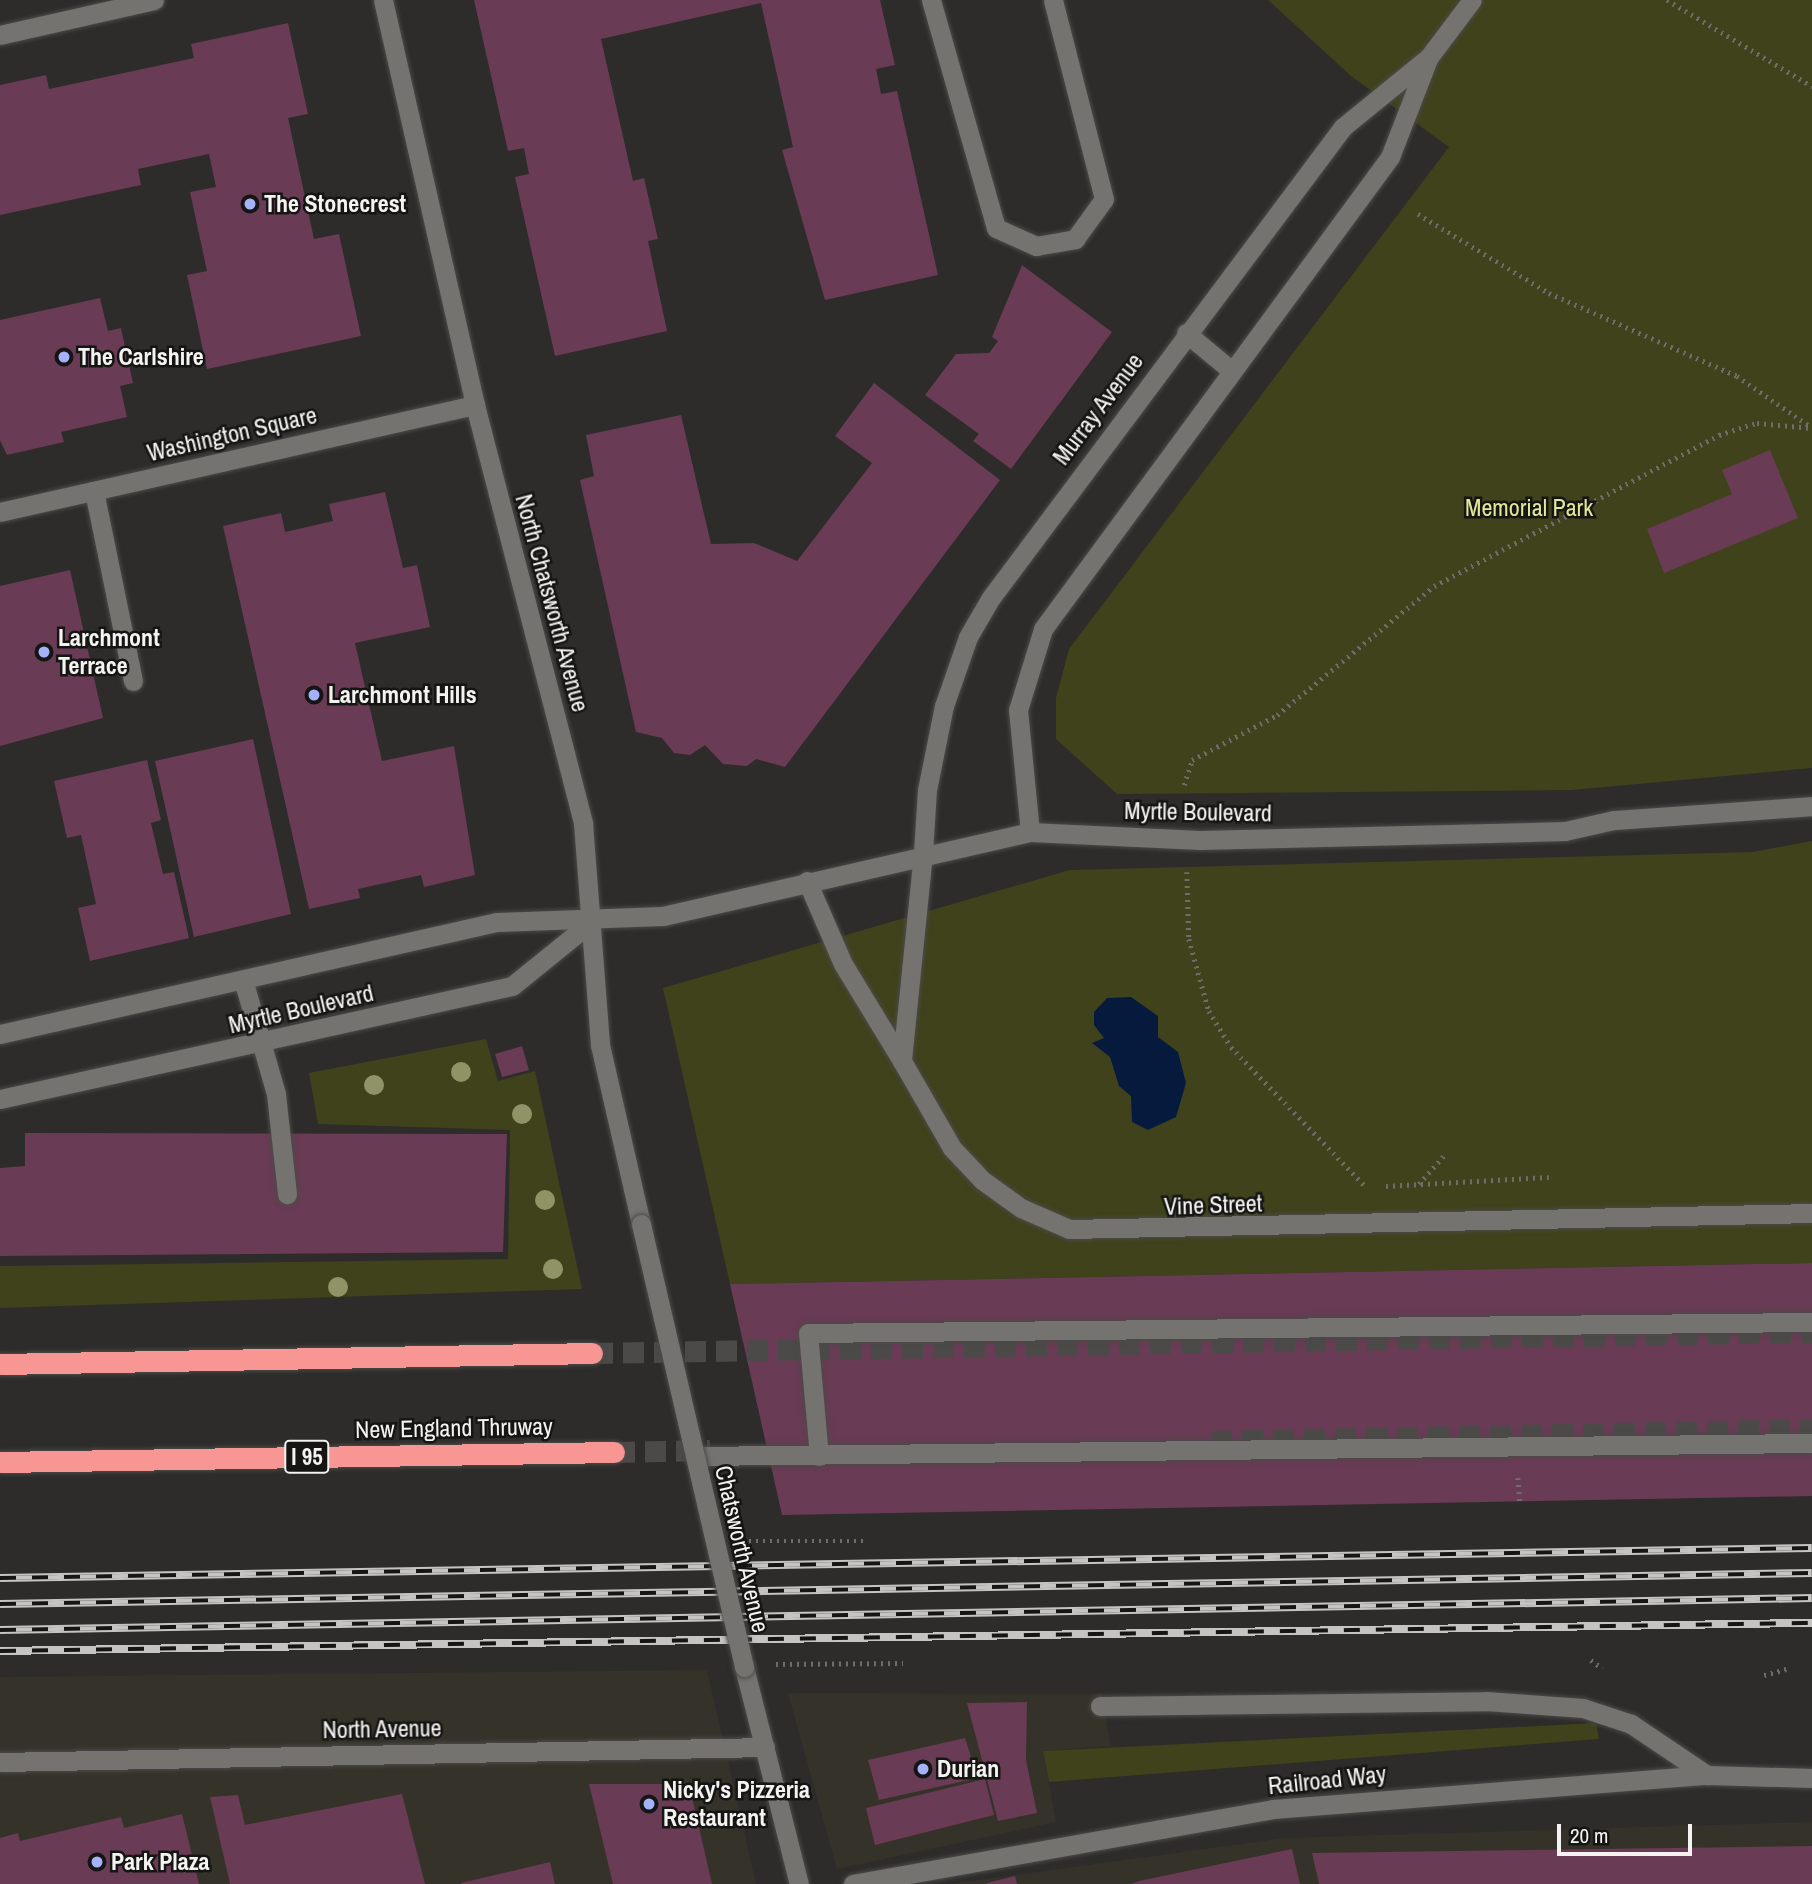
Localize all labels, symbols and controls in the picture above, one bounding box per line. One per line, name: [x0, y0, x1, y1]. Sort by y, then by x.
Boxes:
place label: The Stonecrest: [264, 190, 406, 218]
marker: The Stonecrest: [242, 196, 258, 212]
place label: The Carlshire: [78, 343, 204, 371]
street label: Murray Avenue: [1046, 347, 1150, 471]
marker: The Carlshire: [56, 349, 72, 365]
street label: Washington Square: [144, 400, 320, 468]
street label: North Chatsworth Avenue: [509, 491, 595, 715]
park label: Memorial Park: [1465, 494, 1593, 522]
place label: Larchmont Terrace: [58, 624, 160, 680]
marker: Larchmont Terrace: [36, 644, 52, 660]
place label: Larchmont Hills: [328, 681, 477, 709]
marker: Larchmont Hills: [306, 687, 322, 703]
street label: Myrtle Boulevard: [1124, 796, 1272, 828]
street label: Myrtle Boulevard: [226, 978, 376, 1040]
street label: Vine Street: [1163, 1189, 1263, 1221]
street label: New England Thruway: [355, 1412, 553, 1444]
road number: I 95: [284, 1438, 330, 1476]
street label: Chatsworth Avenue: [709, 1462, 775, 1636]
street label: North Avenue: [322, 1714, 442, 1744]
place label: Durian: [937, 1755, 999, 1783]
street label: Railroad Way: [1267, 1759, 1387, 1801]
marker: Durian: [915, 1761, 931, 1777]
place label: Nicky's Pizzeria Restaurant: [663, 1776, 810, 1832]
marker: Nicky's Pizzeria Restaurant: [641, 1796, 657, 1812]
scale bar: [1560, 1811, 1695, 1855]
text: 20 m: [1570, 1821, 1608, 1850]
place label: Park Plaza: [111, 1848, 209, 1876]
marker: Park Plaza: [89, 1854, 105, 1870]

